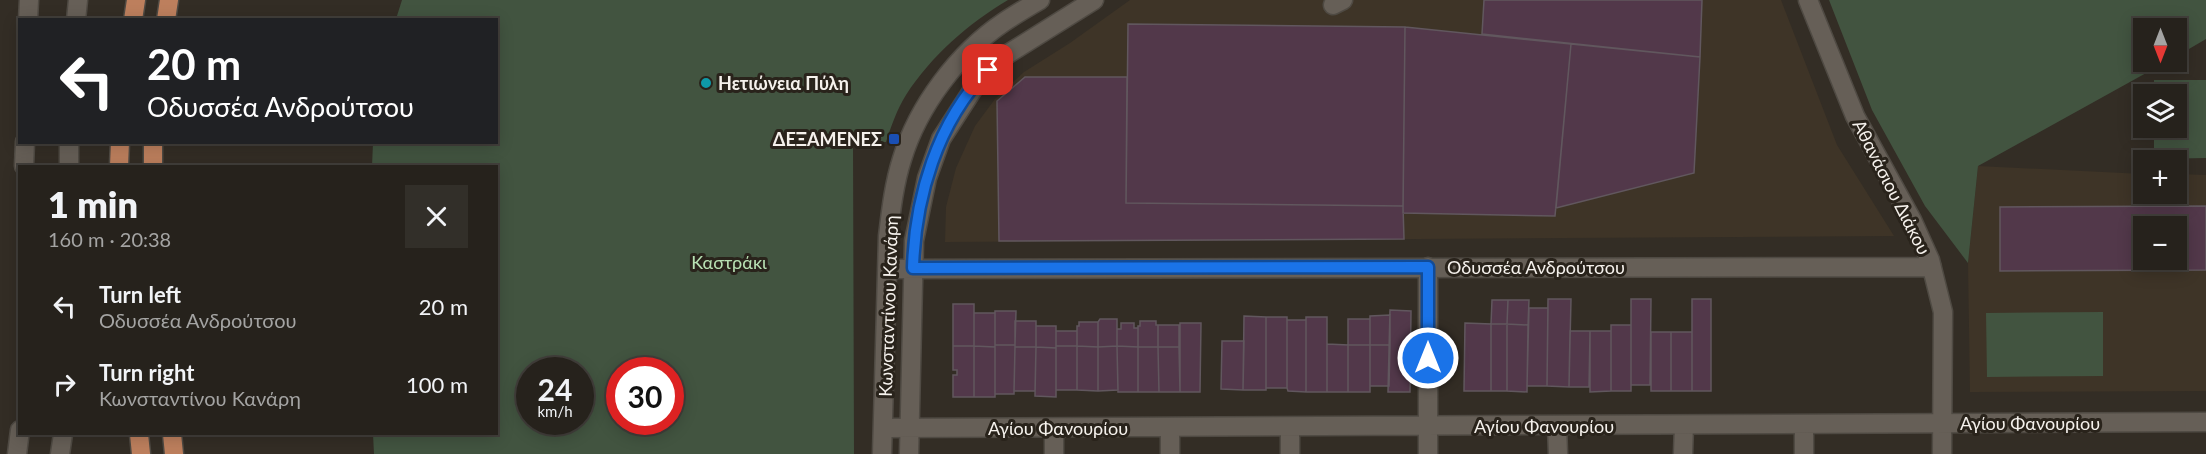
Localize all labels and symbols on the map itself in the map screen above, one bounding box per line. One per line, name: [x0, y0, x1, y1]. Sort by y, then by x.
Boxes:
north arrow: [2133, 18, 2187, 72]
pin: [962, 44, 1013, 95]
place label: Ηετιώνεια Πύλη: [718, 72, 849, 94]
marker: Ηετιώνεια Πύλη: [699, 76, 713, 90]
street label: Αθανάσιου Διάκου: [1848, 116, 1936, 258]
place label: ΔΕΞΑΜΕΝΕΣ: [773, 128, 882, 150]
marker: ΔΕΞΑΜΕΝΕΣ: [887, 132, 901, 146]
street label: Κωνσταντίνου Κανάρη: [874, 215, 902, 397]
park label: Καστράκι: [691, 251, 767, 273]
street label: Οδυσσέα Ανδρούτσου: [1447, 256, 1625, 278]
position arrow: [1396, 326, 1460, 390]
speed limit sign: 30: [606, 357, 684, 435]
street label: Αγίου Φανουρίου: [1960, 412, 2100, 434]
street label: Αγίου Φανουρίου: [1474, 415, 1614, 437]
street label: Αγίου Φανουρίου: [988, 417, 1128, 439]

